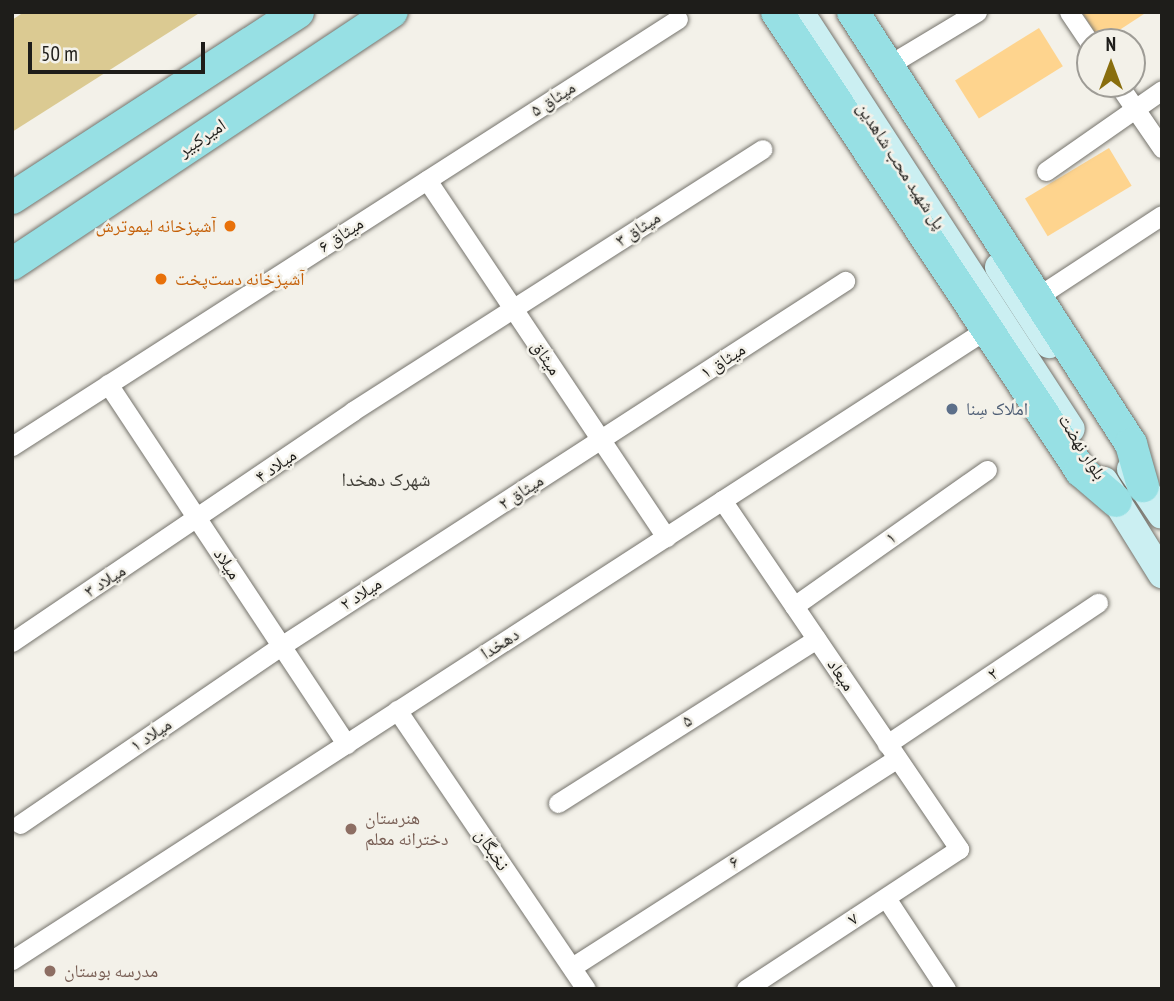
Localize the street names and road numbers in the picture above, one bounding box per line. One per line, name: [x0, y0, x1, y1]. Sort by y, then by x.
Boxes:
street label: میثاق ۵: [526, 77, 580, 121]
street label: پل شهید محب شاهدین: [852, 98, 950, 234]
street label: امیرکبیر: [174, 114, 230, 162]
street label: میثاق ۳: [611, 207, 665, 251]
street label: میثاق ۶: [314, 213, 368, 257]
street label: میثاق: [527, 336, 565, 380]
street label: میثاق ۱: [696, 339, 750, 383]
street label: بلوار نهضت: [1053, 410, 1111, 484]
street label: میلاد ۴: [251, 444, 301, 488]
street label: میثاق ۲: [494, 470, 548, 514]
street label: ۱: [881, 527, 901, 549]
street label: میلاد: [209, 544, 245, 584]
street label: میلاد ۳: [80, 560, 130, 602]
street label: میلاد ۲: [336, 573, 386, 615]
street label: دهخدا: [477, 624, 523, 664]
street label: میعاد: [822, 655, 860, 695]
street label: ۲: [984, 663, 1002, 685]
street label: ۵: [678, 710, 696, 732]
street label: میلاد ۱: [126, 713, 176, 757]
street label: نخبگان: [470, 825, 514, 875]
street label: ۶: [725, 851, 743, 873]
street label: ۷: [844, 908, 862, 930]

